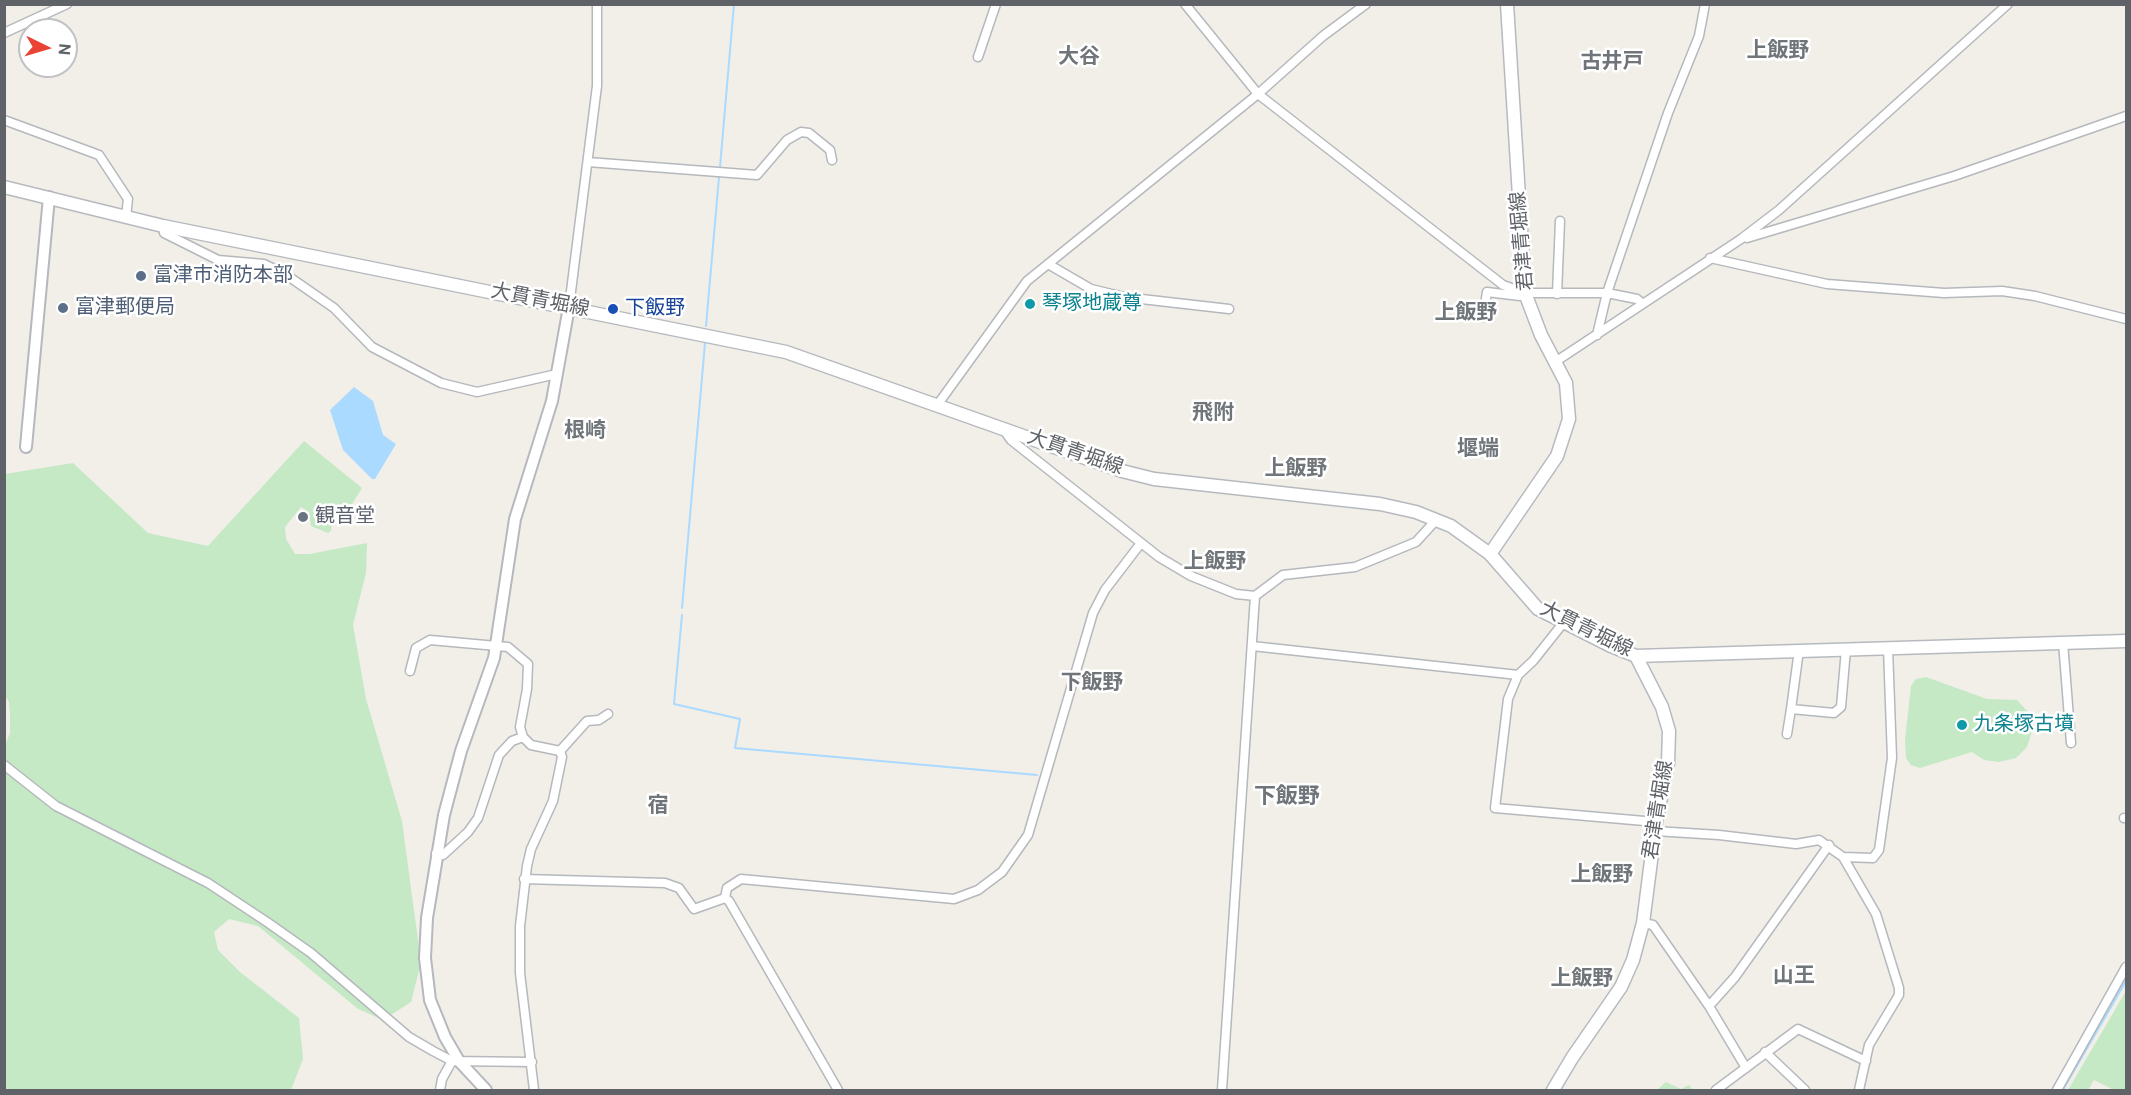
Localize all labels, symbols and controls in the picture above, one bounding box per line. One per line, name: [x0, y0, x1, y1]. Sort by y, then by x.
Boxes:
north arrow: [18, 18, 78, 78]
district label: 上飯野: [1747, 39, 1809, 65]
text: N: [54, 43, 74, 56]
district label: 大谷: [1058, 45, 1100, 71]
district label: 古井戸: [1581, 50, 1643, 76]
street label: 君津青堀線: [1507, 190, 1539, 292]
place label: 富津市消防本部: [153, 264, 293, 288]
marker: 富津市消防本部: [134, 269, 148, 283]
street label: 大貫青堀線: [489, 280, 591, 322]
place label: 琴塚地蔵尊: [1042, 292, 1142, 316]
place label: 富津郵便局: [75, 296, 175, 320]
place label: 下飯野: [625, 297, 685, 321]
marker: 琴塚地蔵尊: [1023, 297, 1037, 311]
marker: 富津郵便局: [56, 301, 70, 315]
district label: 上飯野: [1435, 301, 1497, 327]
marker: 下飯野: [606, 302, 620, 316]
district label: 飛附: [1192, 401, 1234, 427]
district label: 根崎: [564, 419, 606, 445]
street label: 大貫青堀線: [1024, 425, 1126, 481]
district label: 堰端: [1457, 437, 1499, 463]
district label: 上飯野: [1265, 457, 1327, 483]
place label: 観音堂: [315, 505, 375, 529]
marker: 観音堂: [296, 510, 310, 524]
district label: 上飯野: [1184, 550, 1246, 576]
street label: 大貫青堀線: [1536, 597, 1636, 663]
district label: 下飯野: [1061, 671, 1123, 697]
place label: 九条塚古墳: [1974, 713, 2074, 737]
marker: 九条塚古墳: [1955, 718, 1969, 732]
street label: 君津青堀線: [1639, 759, 1679, 861]
district label: 下飯野: [1254, 784, 1320, 810]
district label: 宿: [648, 794, 668, 820]
district label: 上飯野: [1571, 863, 1633, 889]
district label: 山王: [1773, 964, 1815, 990]
district label: 上飯野: [1551, 967, 1613, 993]

